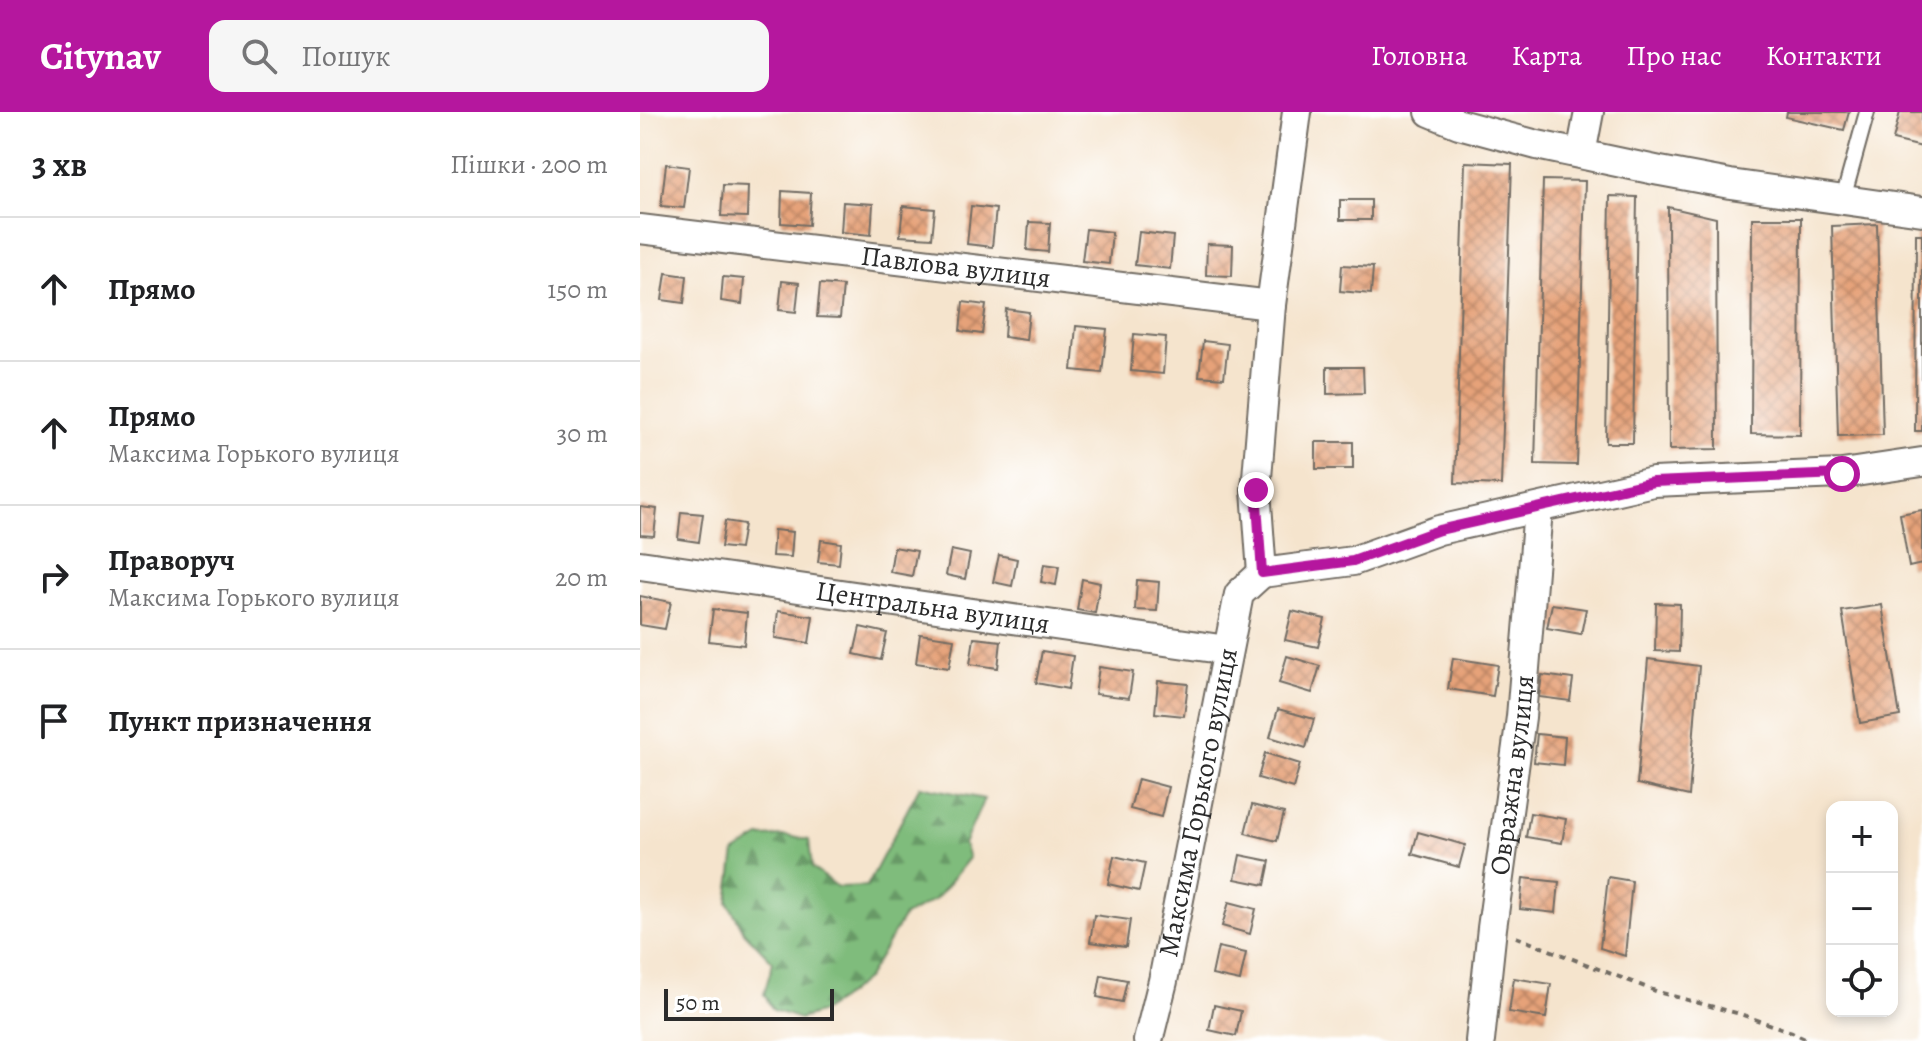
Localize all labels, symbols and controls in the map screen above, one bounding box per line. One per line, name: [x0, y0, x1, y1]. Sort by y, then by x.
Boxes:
search box: [209, 20, 769, 92]
text: Citynav: [40, 30, 161, 82]
icon: search: [237, 34, 281, 78]
text: Пошук: [301, 36, 391, 76]
text: Головна: [1371, 37, 1468, 75]
text: Карта: [1512, 37, 1582, 75]
text: Про нас: [1626, 37, 1722, 75]
text: Контакти: [1766, 37, 1882, 75]
text: 3 хв: [32, 141, 87, 188]
text: Пішки · 200 m: [450, 147, 608, 182]
street label: Павлова вулиця: [859, 237, 1053, 297]
icon: ahead: [32, 267, 76, 311]
text: Прямо: [108, 269, 195, 309]
text: 150 m: [547, 272, 608, 307]
text: Прямо: [108, 396, 195, 436]
icon: ahead: [32, 411, 76, 455]
text: 30 m: [557, 416, 608, 451]
text: Максима Горького вулиця: [108, 436, 400, 471]
route start: [1824, 456, 1860, 492]
route end: [1238, 472, 1274, 508]
text: Праворуч: [108, 540, 235, 580]
icon: right: [32, 555, 76, 599]
text: 20 m: [555, 560, 608, 595]
street label: Центральна вулиця: [814, 572, 1052, 643]
text: Максима Горького вулиця: [108, 580, 400, 615]
street label: Максима Горького вулиця: [1149, 644, 1247, 960]
street label: Овражна вулиця: [1480, 673, 1543, 878]
icon: arrive: [32, 699, 76, 743]
text: Пункт призначення: [108, 701, 372, 741]
map controls: [1826, 801, 1898, 1017]
button: +: [1826, 801, 1898, 873]
button: −: [1826, 873, 1898, 945]
button: locate: [1826, 945, 1898, 1017]
scale bar: [664, 985, 834, 1021]
text: 50 m: [676, 988, 720, 1018]

